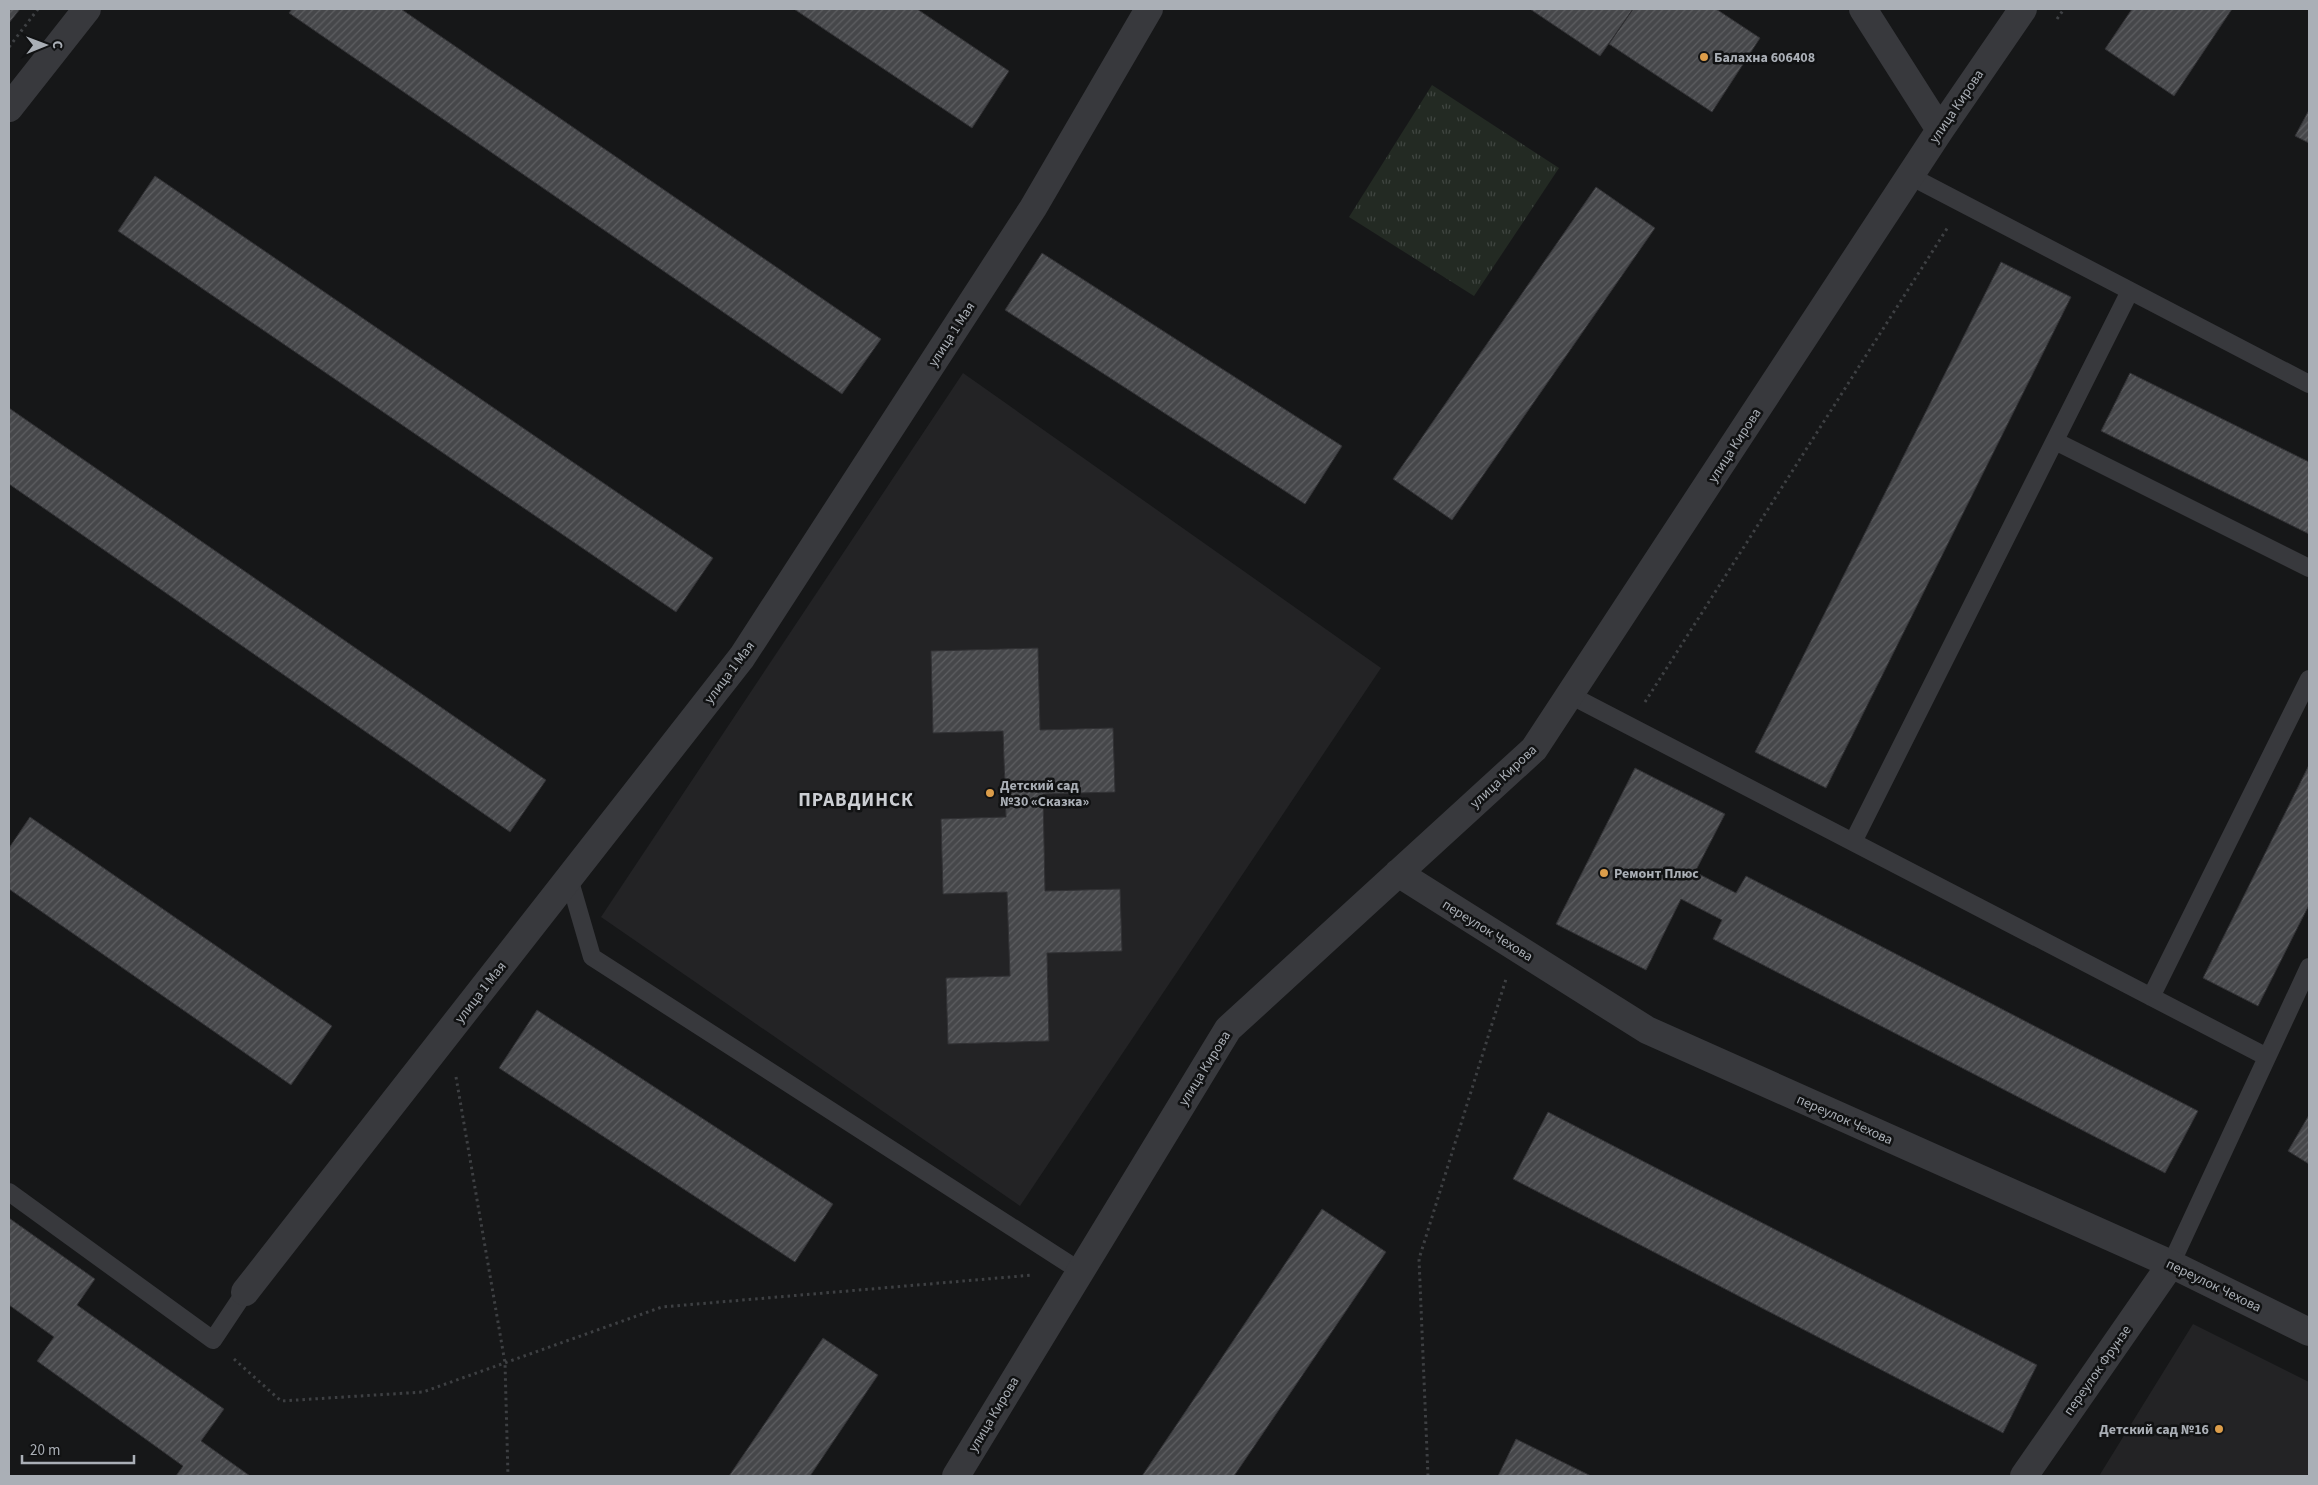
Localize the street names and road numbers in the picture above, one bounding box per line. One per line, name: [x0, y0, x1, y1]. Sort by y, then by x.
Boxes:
street label: улица Кирова: [1925, 66, 1989, 147]
street label: улица 1 Мая: [923, 298, 980, 371]
street label: улица Кирова: [1703, 404, 1766, 487]
street label: улица 1 Мая: [700, 637, 760, 708]
street label: улица Кирова: [1466, 740, 1542, 813]
street label: переулок Чехова: [1438, 895, 1537, 967]
street label: улица 1 Мая: [450, 957, 511, 1028]
street label: улица Кирова: [1174, 1027, 1236, 1110]
street label: переулок Чехова: [1793, 1090, 1896, 1150]
street label: переулок Чехова: [2163, 1254, 2265, 1318]
street label: переулок Фрунзе: [2059, 1321, 2137, 1420]
street label: улица Кирова: [963, 1373, 1024, 1456]

